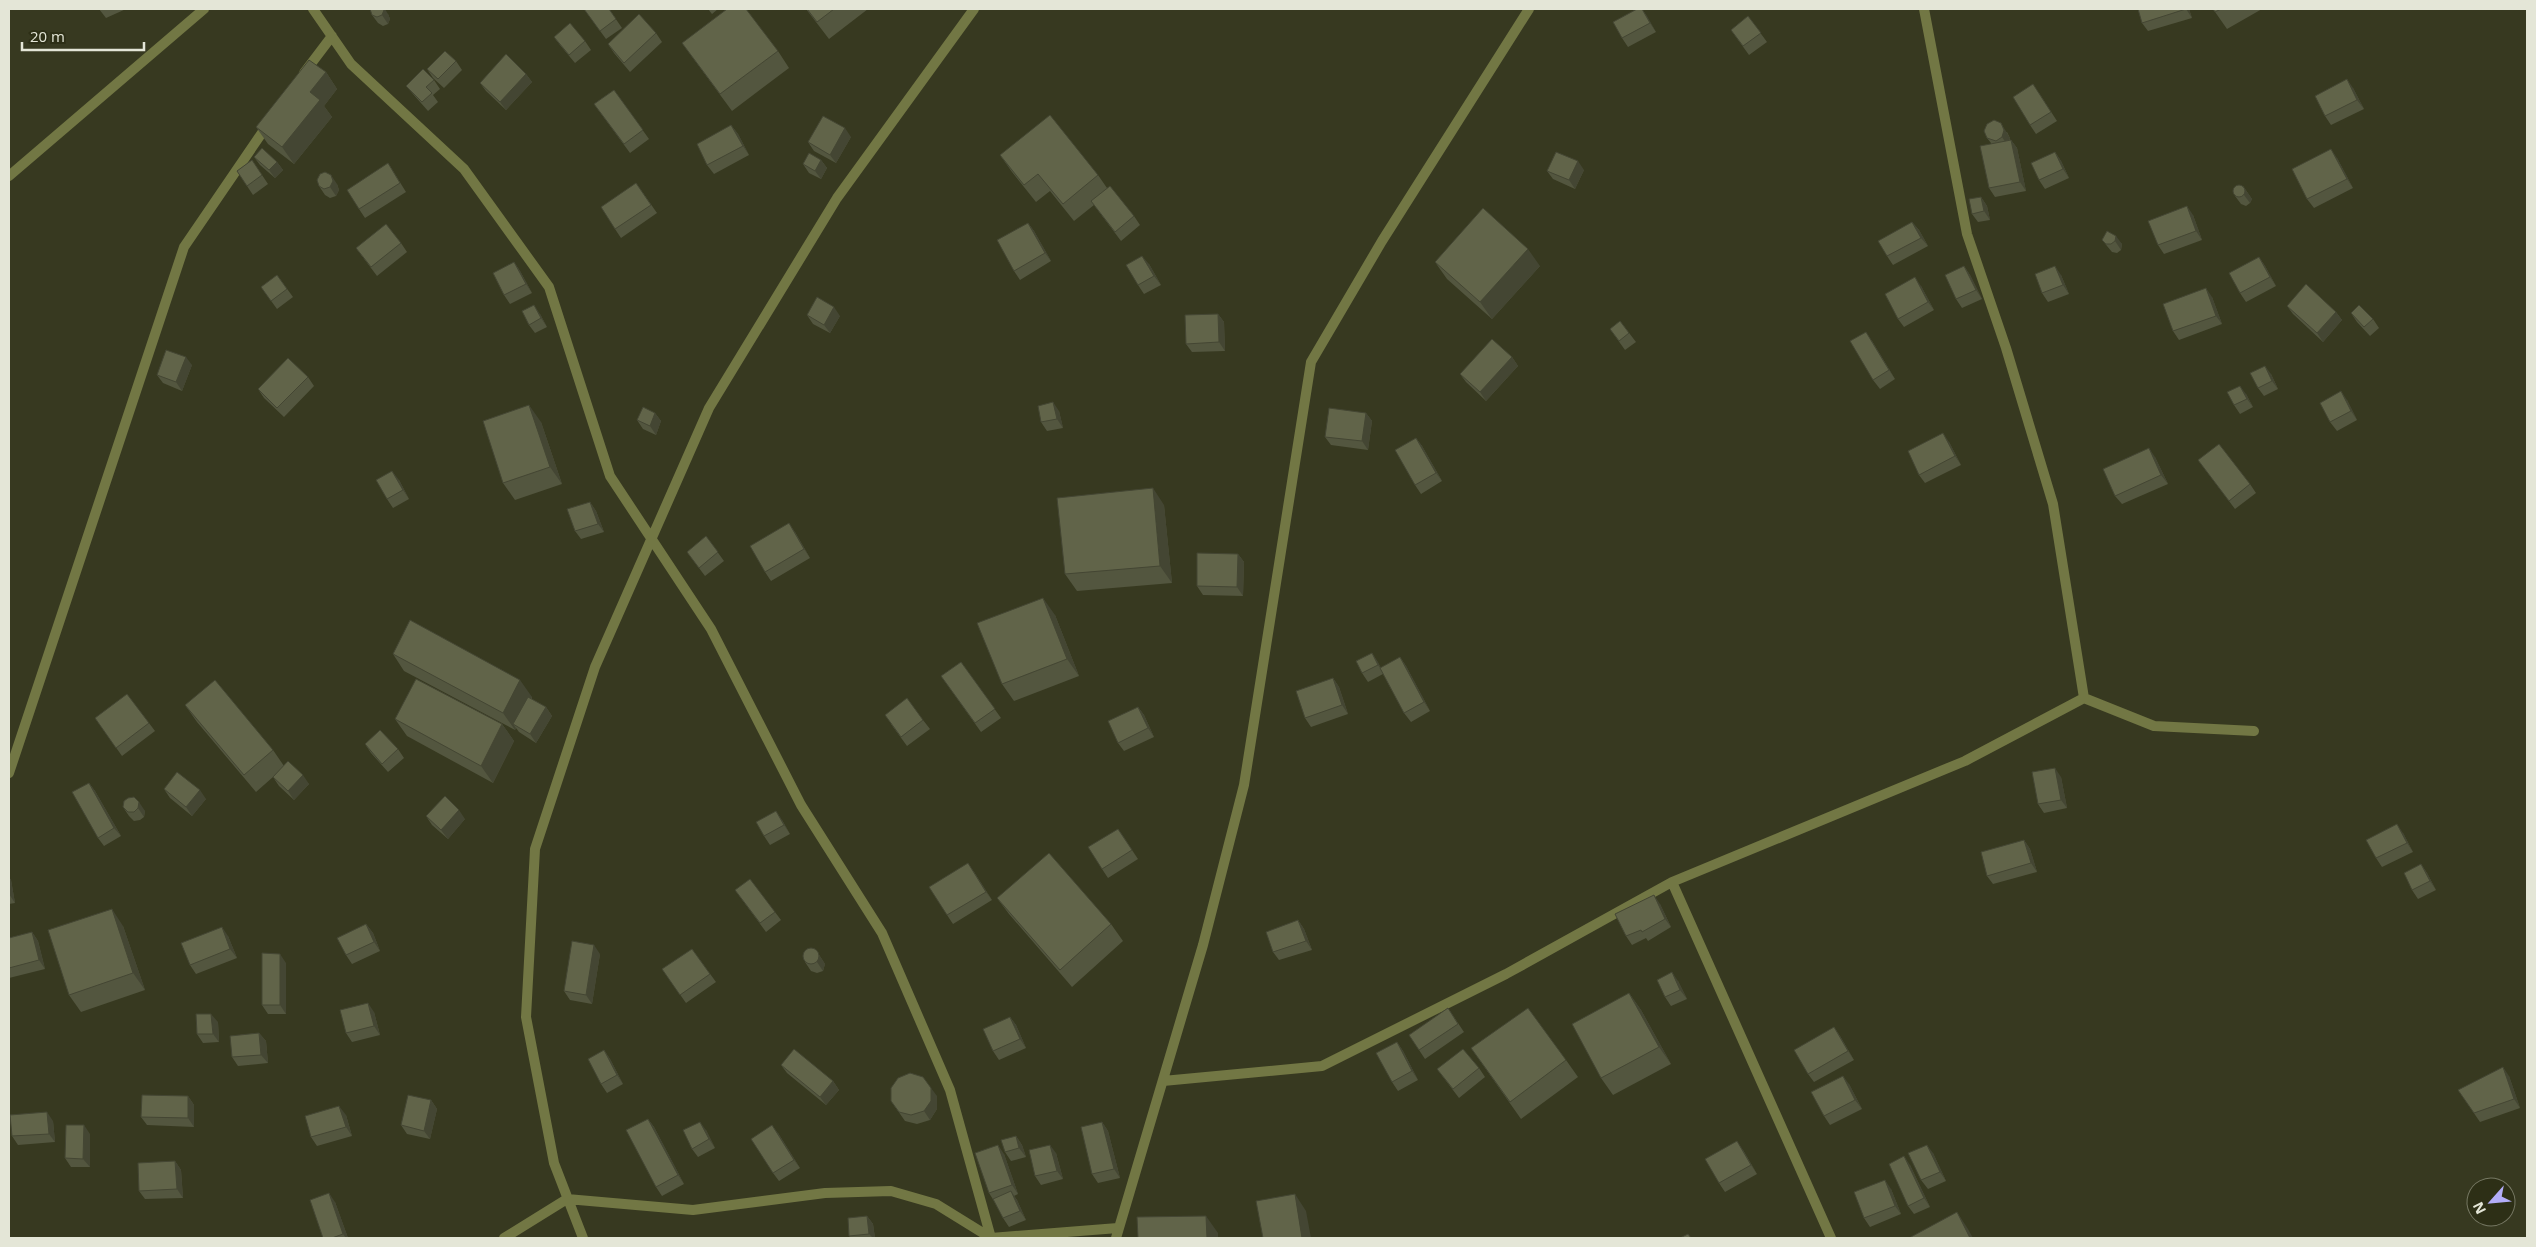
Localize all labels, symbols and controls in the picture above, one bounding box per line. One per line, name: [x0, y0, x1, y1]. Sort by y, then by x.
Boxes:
scale bar: [22, 20, 145, 52]
text: 20 m: [30, 26, 65, 46]
north arrow: [2466, 1177, 2516, 1227]
text: N: [2468, 1199, 2490, 1218]

